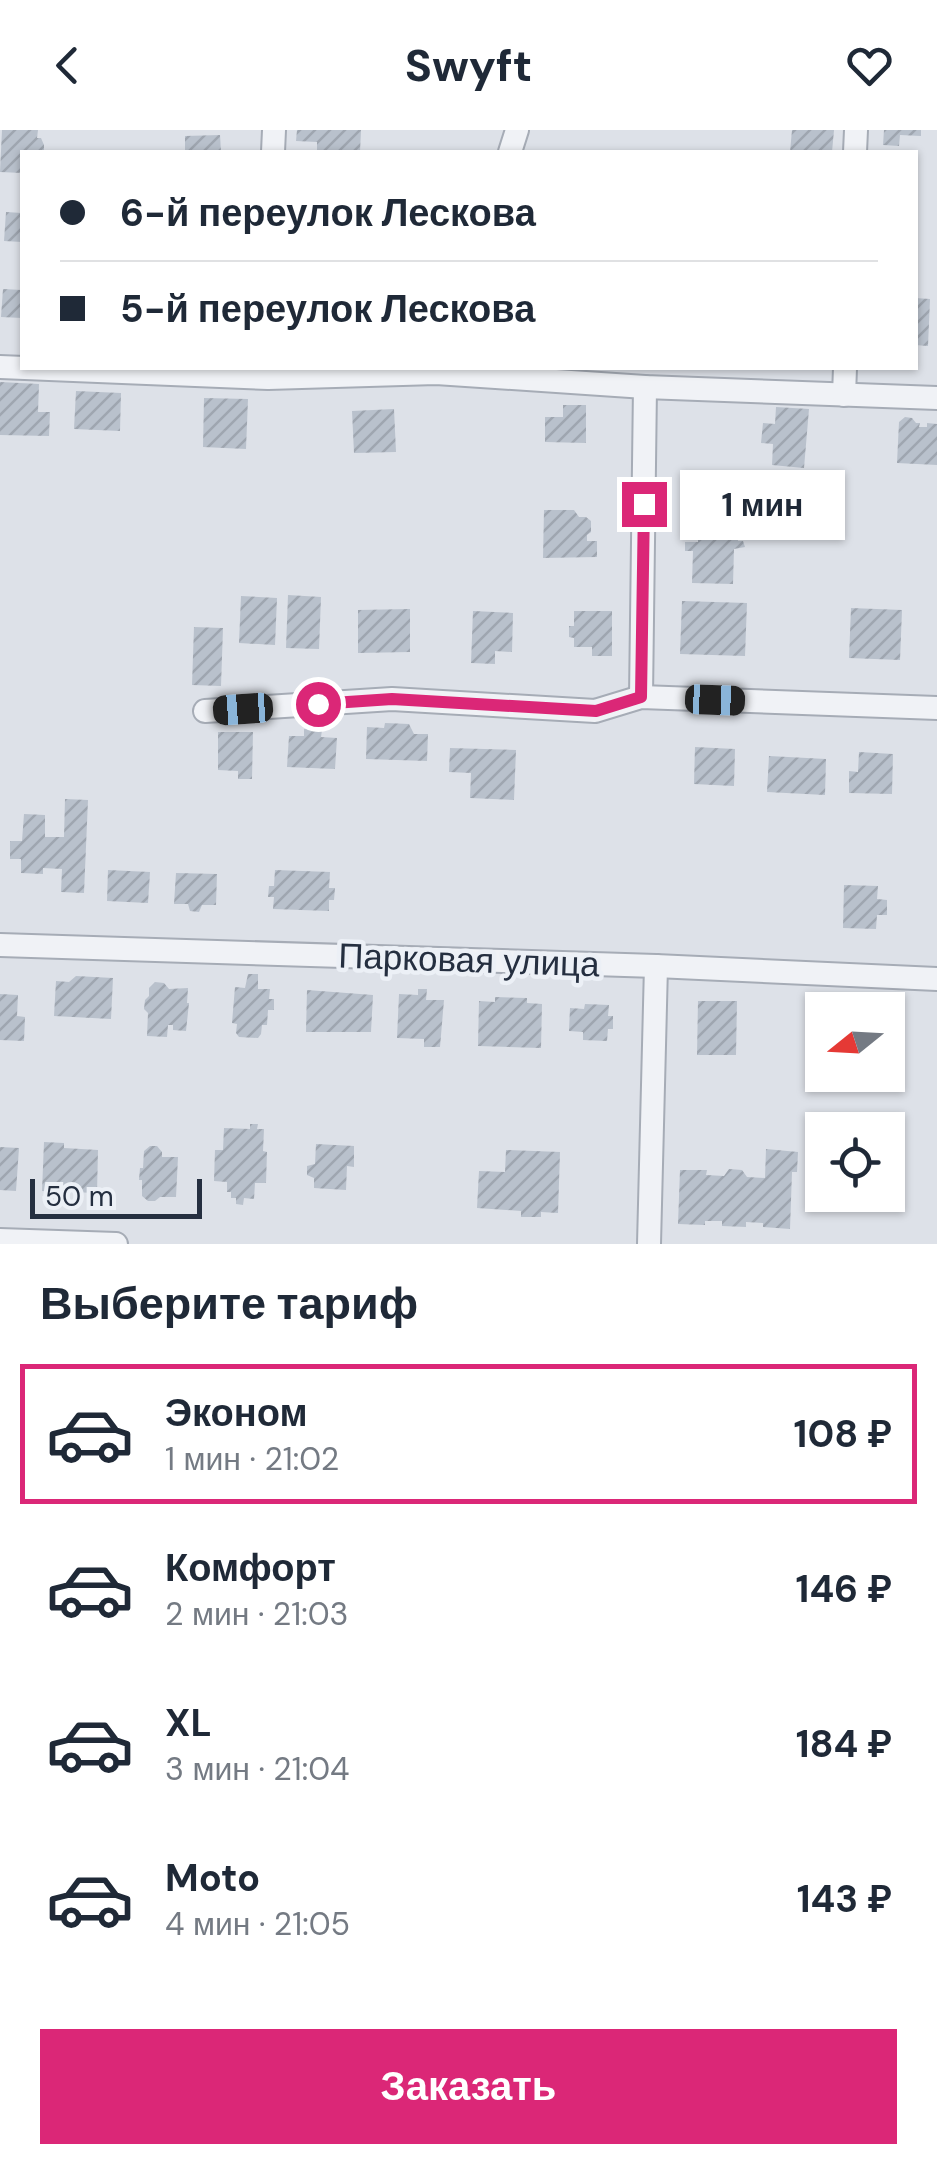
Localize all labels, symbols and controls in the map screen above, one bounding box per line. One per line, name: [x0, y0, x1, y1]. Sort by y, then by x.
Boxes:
text: Swyft: [405, 36, 532, 95]
icon: back: [40, 38, 95, 93]
icon: heart: [842, 38, 897, 93]
text: 6-й переулок Лескова: [120, 188, 536, 238]
text: 5-й переулок Лескова: [120, 284, 535, 334]
callout: 1 мин: [679, 469, 844, 539]
route end: [622, 482, 667, 527]
text: 1 мин: [722, 484, 803, 526]
route start: [296, 682, 341, 727]
car: [684, 684, 746, 716]
car: [212, 692, 274, 726]
street label: Парковая улица: [338, 932, 601, 988]
north arrow: [805, 992, 905, 1092]
map controls: [805, 992, 905, 1212]
button: locate: [805, 1112, 905, 1212]
scale bar: [30, 1174, 202, 1218]
text: 50 m: [45, 1178, 114, 1215]
text: Выберите тариф: [40, 1274, 418, 1333]
text: Эконом: [165, 1388, 308, 1438]
icon: car: [45, 1389, 135, 1479]
text: 108 ₽: [794, 1409, 892, 1459]
text: 1 мин · 21:02: [165, 1438, 339, 1480]
text: Комфорт: [165, 1543, 336, 1593]
icon: car: [45, 1544, 135, 1634]
text: 146 ₽: [796, 1564, 892, 1614]
text: 2 мин · 21:03: [165, 1593, 349, 1635]
text: XL: [165, 1698, 212, 1748]
icon: car: [45, 1699, 135, 1789]
text: 184 ₽: [796, 1719, 892, 1769]
text: 3 мин · 21:04: [165, 1748, 350, 1790]
text: Moto: [165, 1853, 260, 1903]
icon: car: [45, 1854, 135, 1944]
text: 143 ₽: [797, 1874, 892, 1924]
text: 4 мин · 21:05: [165, 1903, 350, 1945]
button: Заказать: [40, 2029, 897, 2144]

